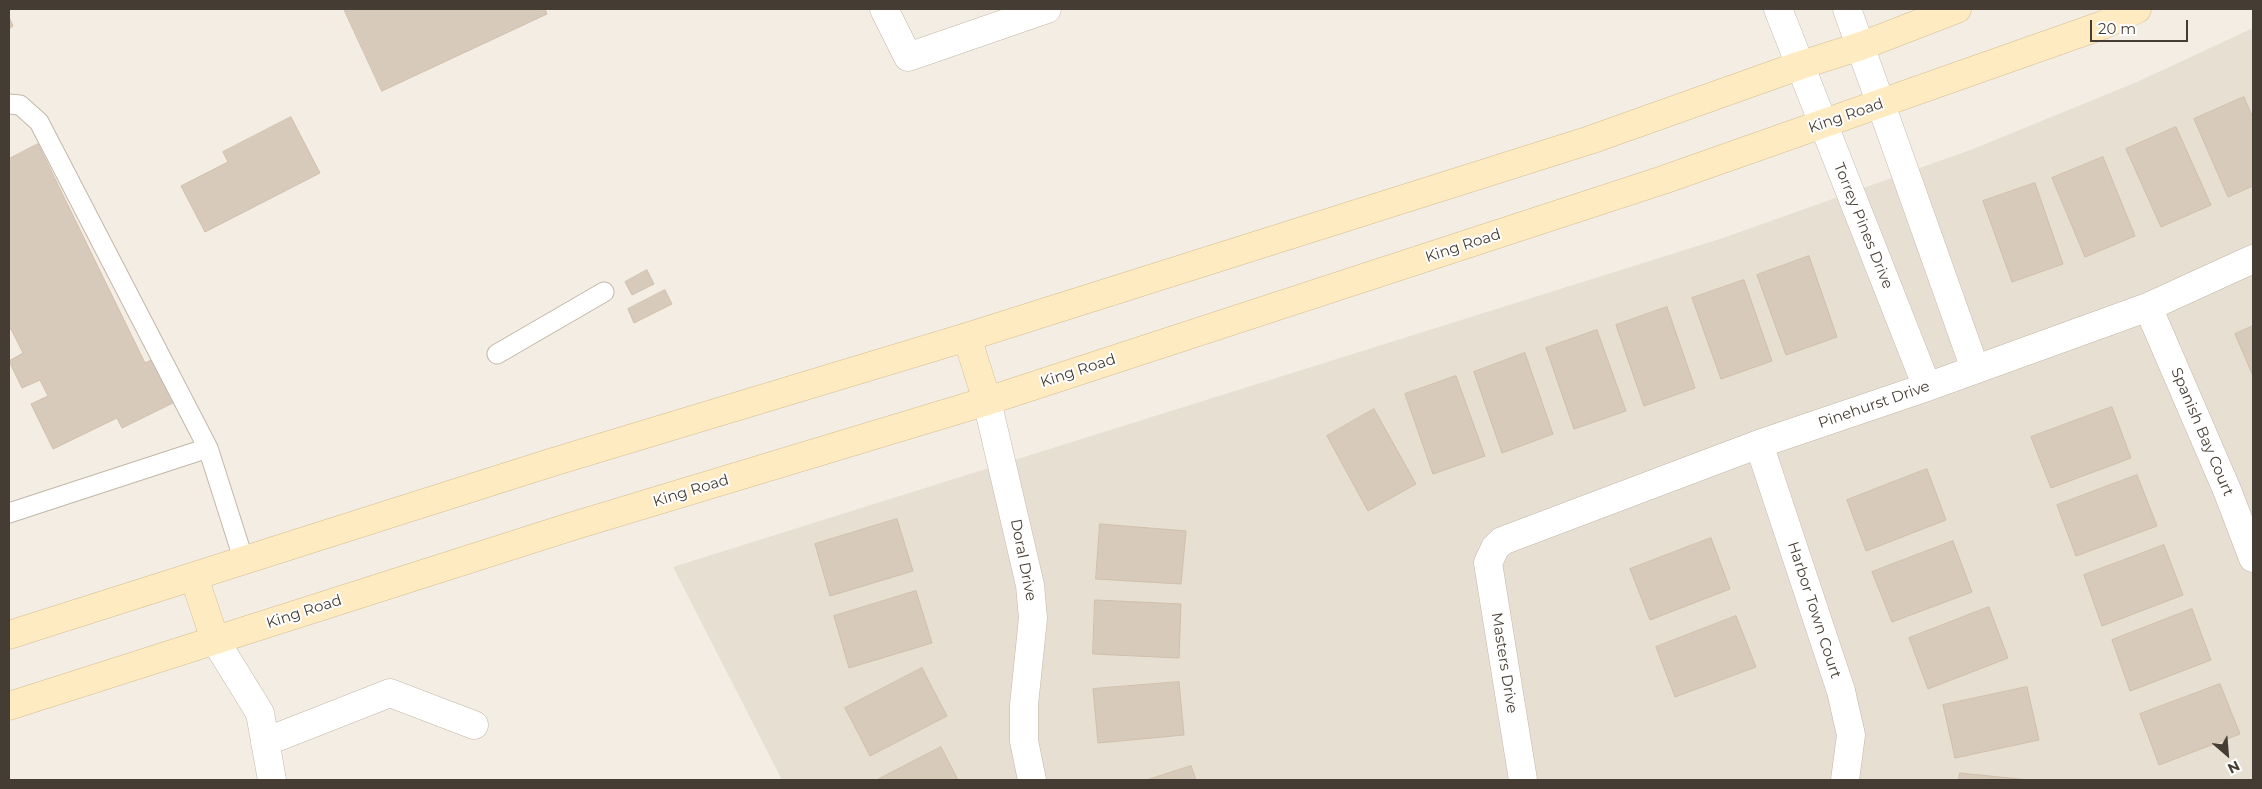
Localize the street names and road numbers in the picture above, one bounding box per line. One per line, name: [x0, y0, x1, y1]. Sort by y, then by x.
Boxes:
street label: King Road: [1806, 95, 1886, 137]
street label: Torrey Pines Drive: [1829, 160, 1897, 292]
street label: King Road: [1423, 225, 1503, 267]
street label: King Road: [1038, 350, 1118, 392]
street label: Spanish Bay Court: [2167, 365, 2237, 499]
street label: Pinehurst Drive: [1816, 377, 1932, 433]
street label: King Road: [651, 471, 731, 511]
street label: Doral Drive: [1006, 517, 1040, 603]
street label: Harbor Town Court: [1783, 539, 1845, 681]
street label: King Road: [264, 591, 344, 633]
street label: Masters Drive: [1487, 611, 1521, 715]

